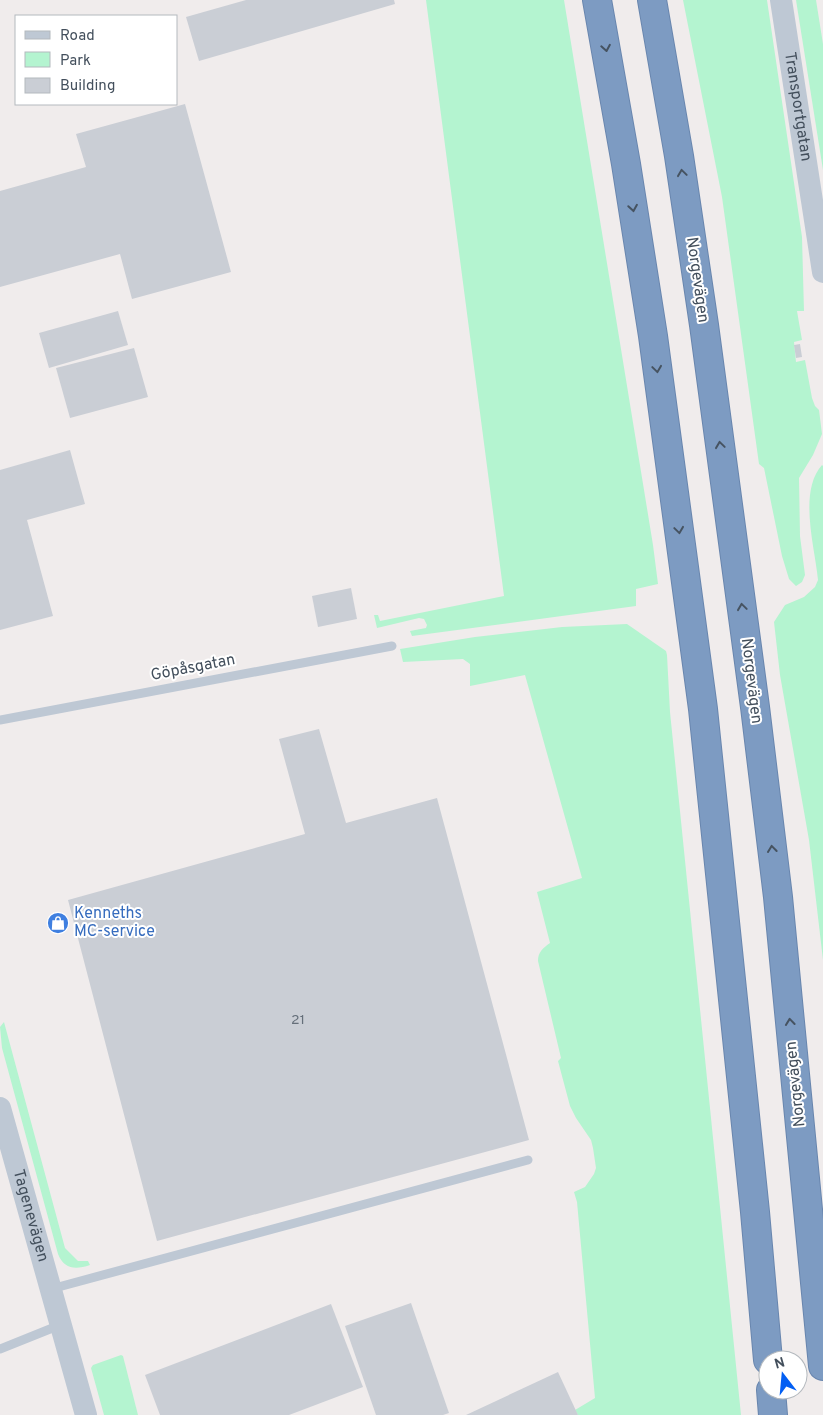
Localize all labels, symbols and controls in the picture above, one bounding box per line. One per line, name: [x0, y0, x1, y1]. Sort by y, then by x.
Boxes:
legend: [15, 15, 178, 105]
text: Road: [60, 27, 95, 46]
one-way arrow: [600, 44, 610, 52]
street label: Transportgatan: [779, 51, 816, 163]
text: Park: [60, 52, 91, 71]
text: Building: [60, 77, 115, 96]
one-way arrow: [677, 169, 688, 177]
one-way arrow: [627, 204, 637, 213]
street label: Norgevägen: [681, 236, 713, 324]
one-way arrow: [651, 365, 662, 373]
one-way arrow: [715, 441, 726, 449]
one-way arrow: [673, 526, 683, 534]
one-way arrow: [737, 602, 747, 611]
street label: Norgevägen: [736, 637, 766, 725]
street label: Göpåsgatan: [149, 650, 237, 686]
one-way arrow: [767, 844, 778, 852]
place label: Kenneths MC-service: [74, 904, 155, 942]
shop icon: Kenneths MC-service: [46, 911, 70, 935]
house number: 21: [291, 1012, 305, 1029]
one-way arrow: [785, 1018, 796, 1026]
street label: Norgevägen: [782, 1040, 810, 1128]
street label: Tagenevägen: [8, 1167, 53, 1264]
north arrow: [758, 1350, 808, 1400]
text: N: [773, 1354, 787, 1374]

